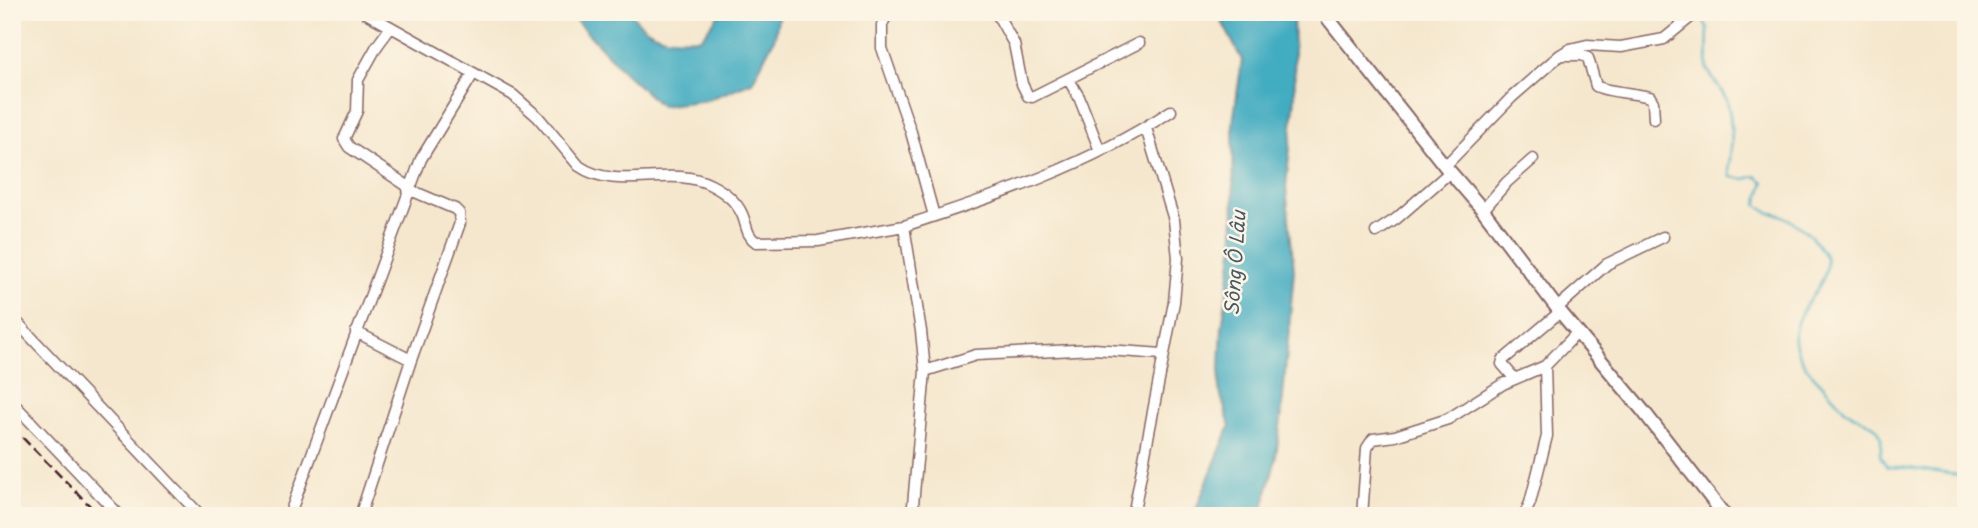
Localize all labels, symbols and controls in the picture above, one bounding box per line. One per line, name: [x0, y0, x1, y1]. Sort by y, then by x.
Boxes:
water label: Sông Ô Lâu: [1216, 208, 1252, 316]

